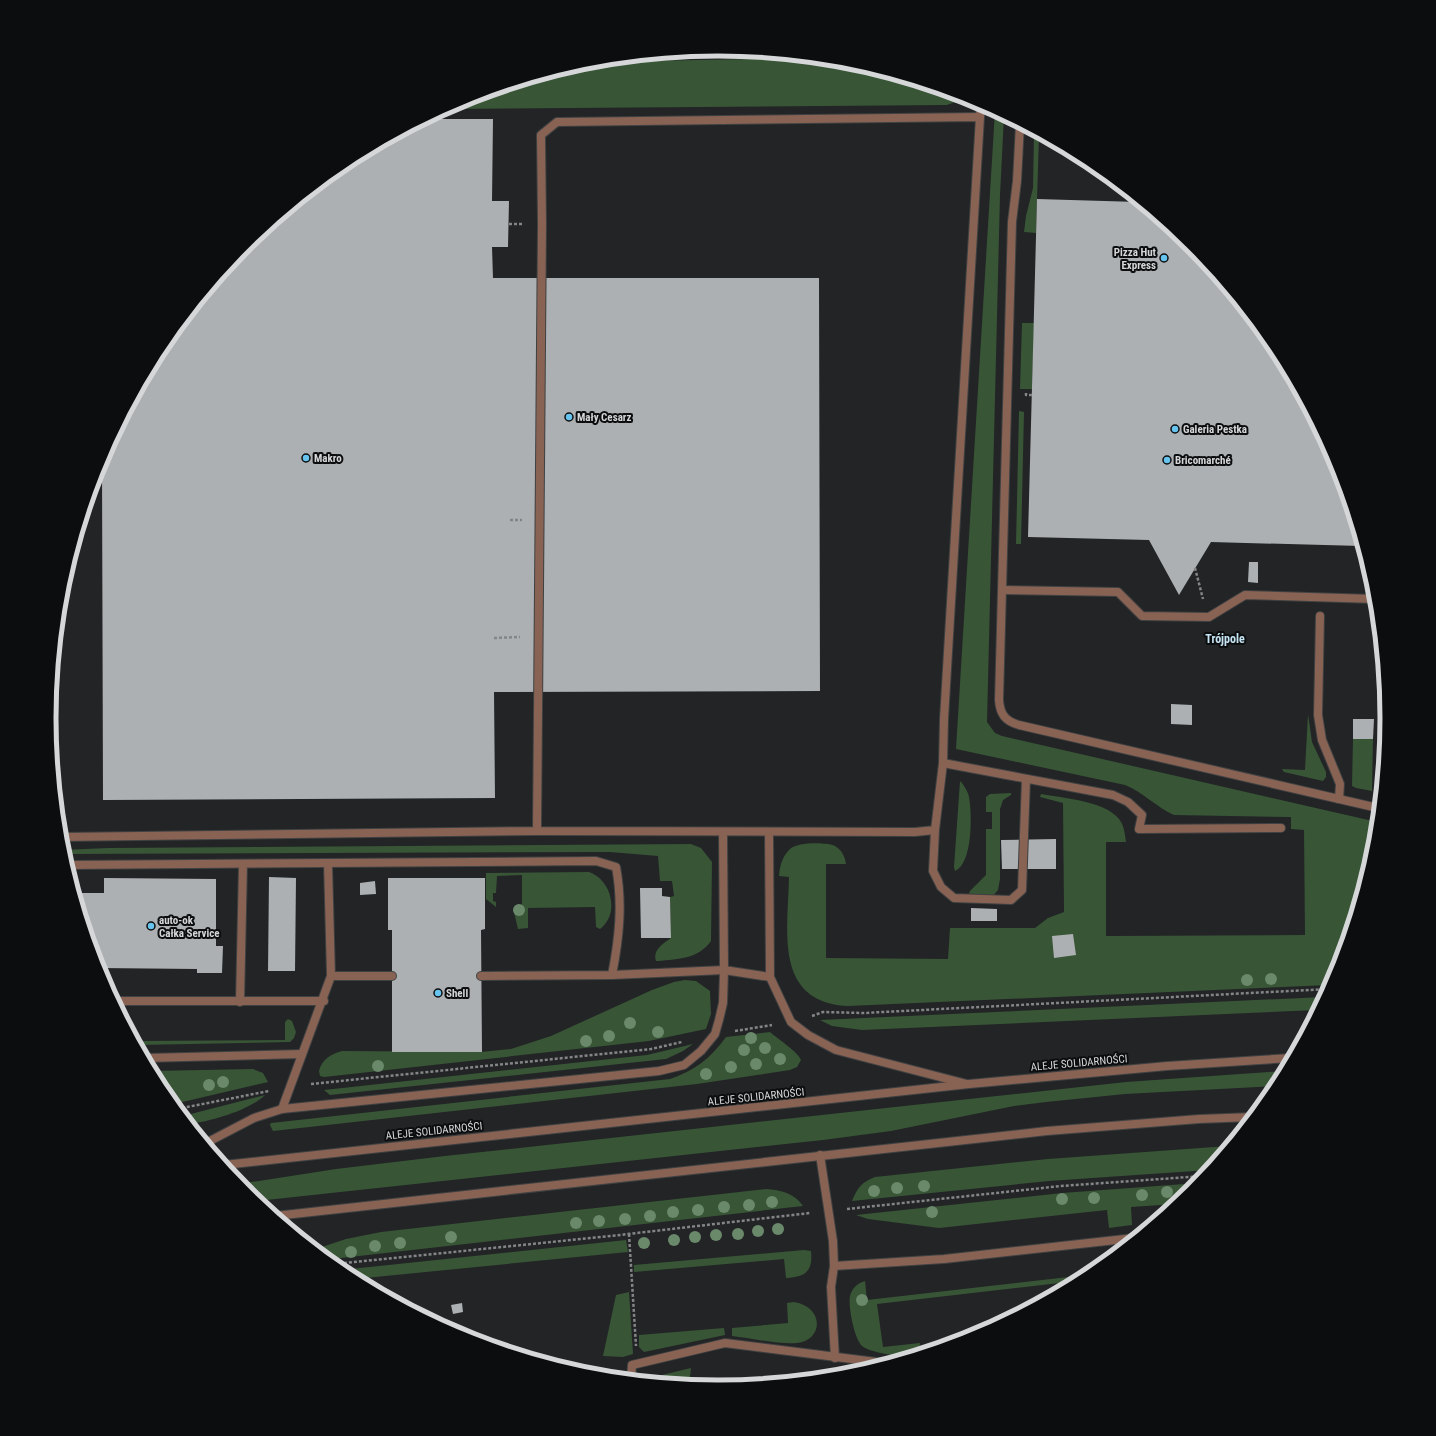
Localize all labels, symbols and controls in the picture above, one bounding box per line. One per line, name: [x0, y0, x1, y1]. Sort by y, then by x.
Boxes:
place label: Pizza Hut Express: [1114, 246, 1157, 272]
marker: Pizza Hut Express: [1159, 253, 1169, 263]
place label: Mały Cesarz: [577, 411, 631, 424]
marker: Mały Cesarz: [564, 412, 574, 422]
place label: Galeria Pestka: [1183, 423, 1247, 436]
marker: Galeria Pestka: [1170, 424, 1180, 434]
place label: Makro: [314, 452, 342, 465]
marker: Makro: [301, 453, 311, 463]
place label: Bricomarché: [1175, 454, 1231, 467]
marker: Bricomarché: [1162, 455, 1172, 465]
district label: Trójpole: [1205, 632, 1245, 646]
place label: auto-ok Całka Service: [159, 914, 220, 940]
marker: auto-ok Całka Service: [146, 921, 156, 931]
place label: Shell: [446, 987, 468, 1000]
marker: Shell: [433, 988, 443, 998]
street label: ALEJE SOLIDARNOŚCI: [1030, 1052, 1128, 1074]
street label: ALEJE SOLIDARNOŚCI: [707, 1085, 805, 1109]
street label: ALEJE SOLIDARNOŚCI: [385, 1119, 483, 1143]

